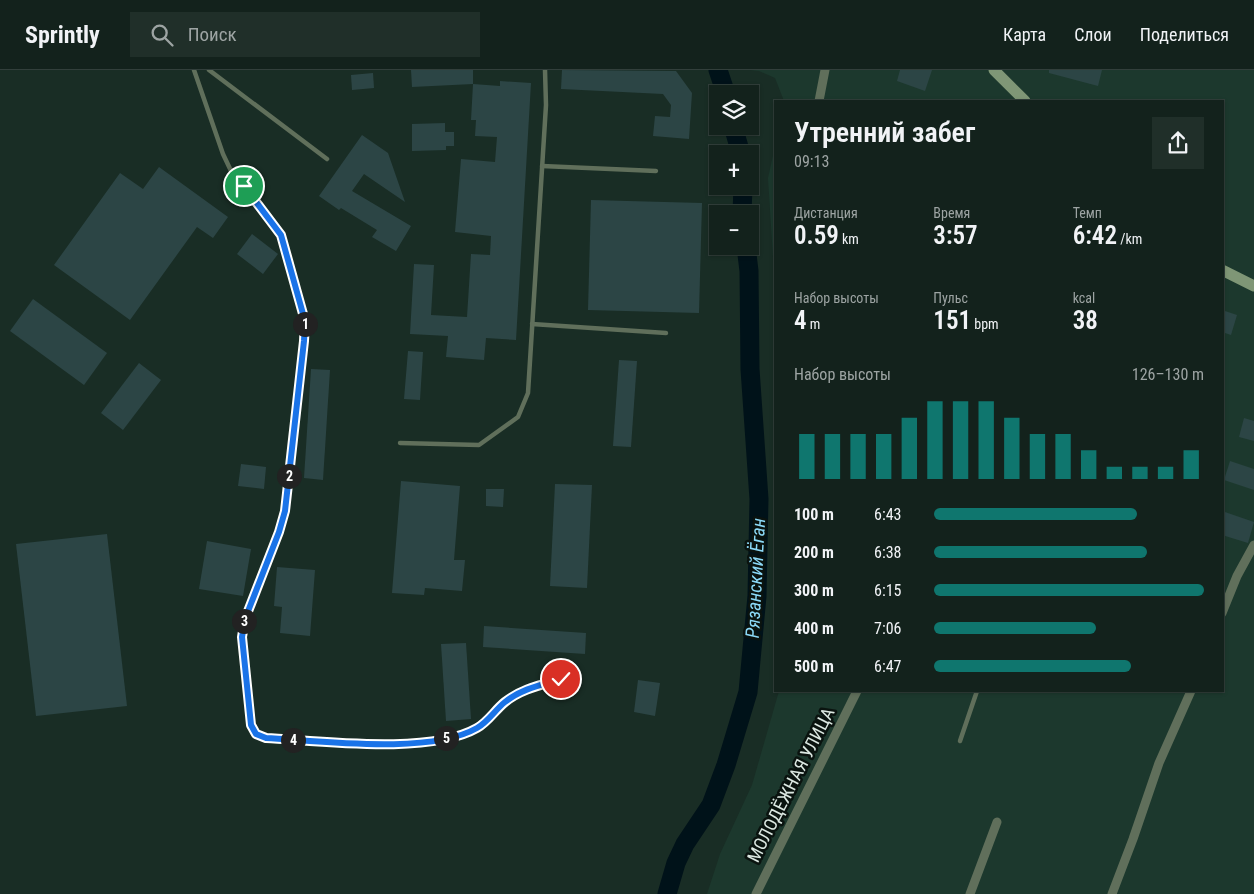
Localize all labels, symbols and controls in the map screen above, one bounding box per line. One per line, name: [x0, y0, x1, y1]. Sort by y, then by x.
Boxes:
search box: [130, 12, 480, 57]
text: Sprintly: [25, 21, 100, 49]
icon: search: [148, 21, 176, 49]
text: Поиск: [188, 23, 237, 46]
text: Карта: [1003, 24, 1046, 45]
text: Слои: [1074, 24, 1112, 45]
text: Поделиться: [1140, 24, 1229, 45]
map controls: [709, 85, 759, 255]
button: layers: [709, 85, 759, 135]
text: Утренний забег: [794, 116, 975, 149]
button: share: [1152, 117, 1204, 169]
button: +: [709, 145, 759, 195]
text: 09:13: [794, 152, 829, 171]
pin: [223, 165, 265, 207]
icon: arrive: [230, 172, 258, 200]
button: −: [709, 205, 759, 255]
text: Дистанция: [794, 205, 858, 221]
text: Время: [933, 205, 970, 221]
text: Темп: [1073, 205, 1102, 221]
text: 0.59: [794, 221, 839, 250]
text: 3:57: [933, 221, 978, 250]
text: 6:42: [1073, 221, 1117, 250]
text: km: [839, 231, 859, 247]
text: /km: [1117, 231, 1142, 247]
text: Набор высоты: [794, 290, 879, 306]
text: Пульс: [933, 290, 968, 306]
text: kcal: [1073, 290, 1095, 306]
text: 4: [794, 306, 807, 335]
text: 151: [933, 306, 971, 335]
text: 38: [1073, 306, 1098, 335]
pin: 1: [292, 312, 318, 336]
text: 1: [302, 316, 309, 332]
text: m: [807, 316, 820, 332]
text: bpm: [971, 316, 999, 332]
text: Набор высоты: [794, 365, 891, 384]
text: 126–130 m: [1132, 365, 1204, 384]
pin: 2: [276, 464, 302, 488]
text: 2: [286, 468, 293, 484]
text: 100 m: [794, 505, 834, 524]
text: 6:43: [874, 505, 901, 524]
water label: Рязанский Ёган: [741, 517, 770, 639]
text: 200 m: [794, 543, 834, 562]
text: 6:38: [874, 543, 901, 562]
text: 300 m: [794, 581, 834, 600]
text: 6:15: [874, 581, 901, 600]
pin: 3: [232, 608, 256, 634]
text: 3: [241, 613, 248, 629]
text: 400 m: [794, 619, 834, 638]
text: 7:06: [874, 619, 901, 638]
text: 500 m: [794, 657, 834, 676]
text: 6:47: [874, 657, 901, 676]
pin: [540, 658, 582, 700]
icon: check: [547, 665, 575, 693]
street label: МОЛОДЁЖНАЯ УЛИЦА: [743, 704, 839, 865]
pin: 5: [434, 726, 458, 750]
pin: 4: [280, 728, 306, 752]
text: 5: [443, 730, 450, 746]
text: 4: [290, 732, 297, 748]

